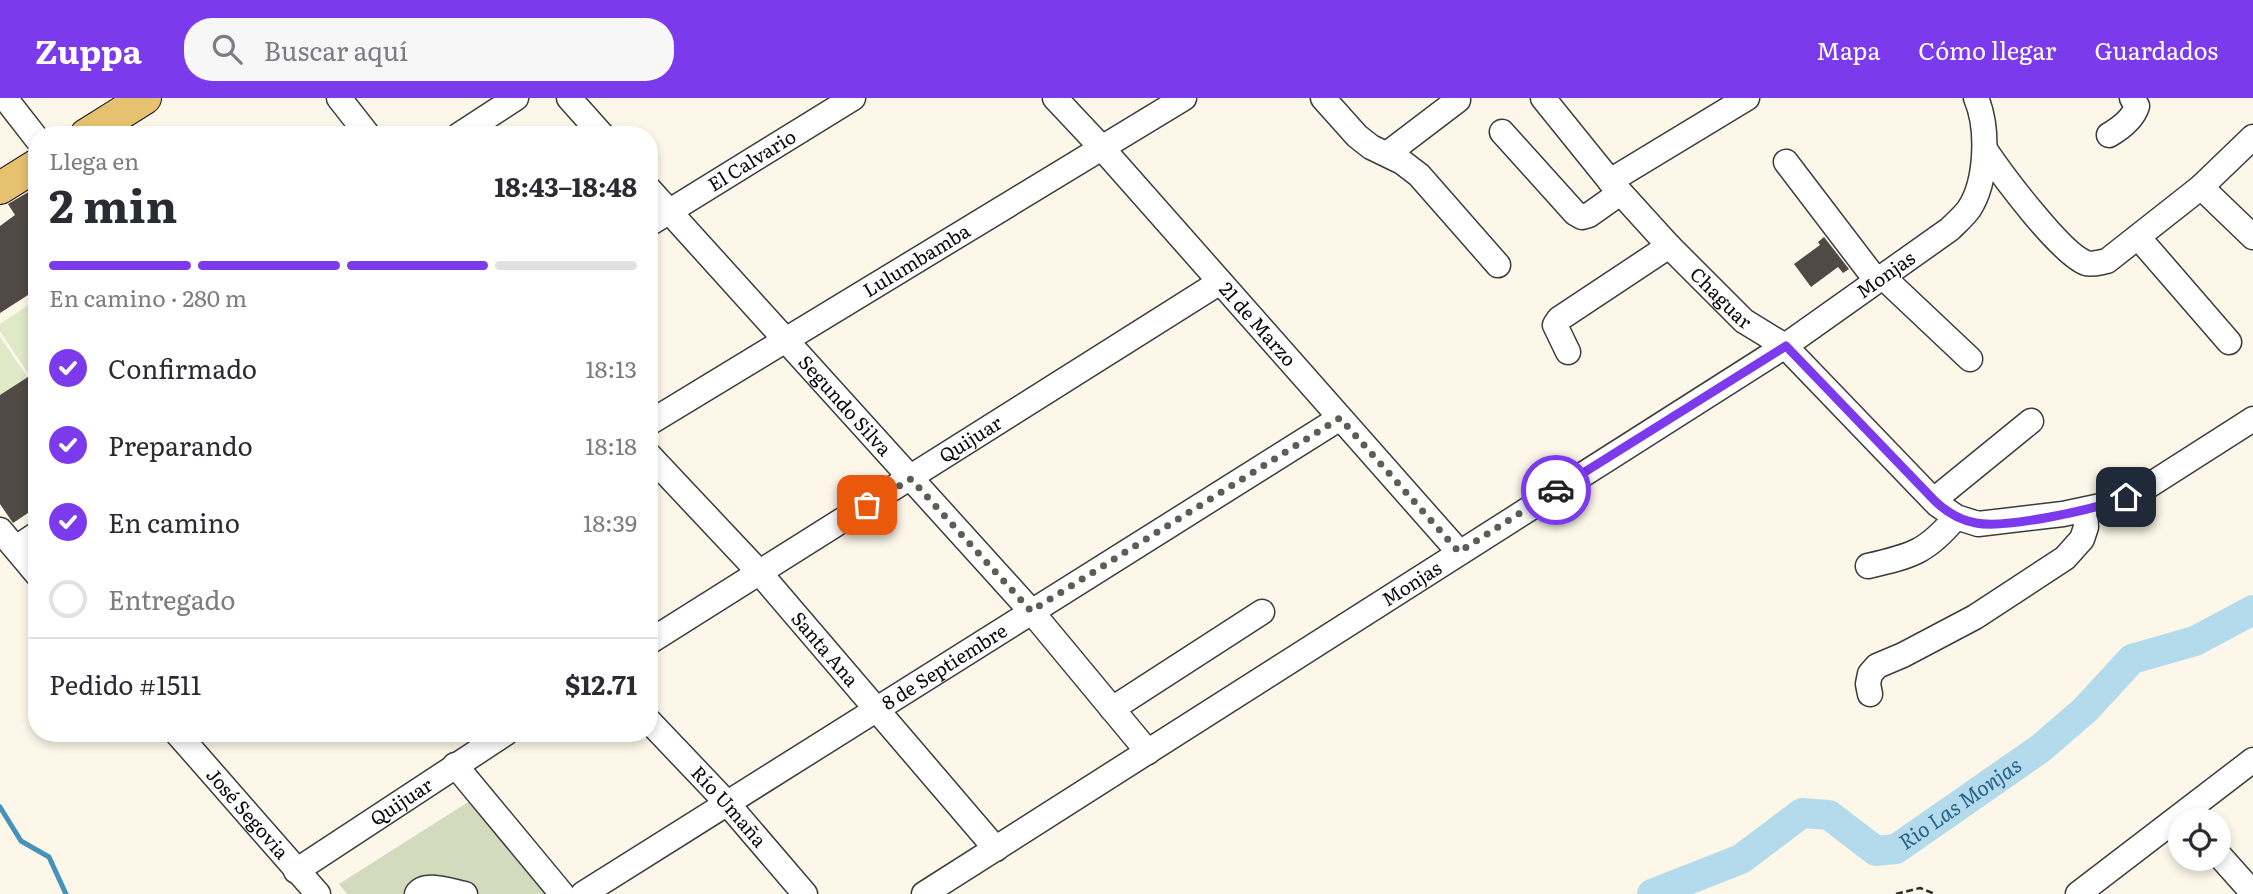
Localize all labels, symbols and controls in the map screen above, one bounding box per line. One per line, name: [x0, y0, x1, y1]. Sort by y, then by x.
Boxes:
search box: [184, 18, 674, 81]
text: Zuppa: [35, 25, 142, 74]
icon: search: [208, 30, 246, 68]
text: Buscar aquí: [264, 30, 408, 69]
text: Mapa: [1816, 32, 1880, 67]
text: Cómo llegar: [1918, 32, 2056, 67]
text: Guardados: [2094, 32, 2218, 67]
street label: El Calvario: [702, 122, 801, 197]
text: Llega en: [49, 143, 139, 177]
text: 18:43–18:48: [494, 166, 637, 205]
text: 2 min: [49, 169, 178, 237]
street label: Lulumbamba: [857, 216, 976, 303]
street label: Monjas: [1850, 243, 1921, 304]
street label: Chaguar: [1684, 260, 1757, 335]
street label: 21 de Marzo: [1214, 275, 1304, 372]
text: En camino · 280 m: [49, 280, 247, 314]
text: Confirmado: [108, 348, 257, 387]
street label: Segundo Silva: [793, 348, 899, 462]
icon: check: [49, 349, 87, 387]
text: 18:13: [585, 351, 637, 385]
street label: Quijuar: [933, 408, 1007, 469]
text: Preparando: [108, 425, 253, 464]
icon: check: [49, 426, 87, 464]
text: 18:18: [585, 428, 637, 462]
courier: [1521, 455, 1591, 525]
pin: [2096, 467, 2156, 527]
icon: car: [1537, 471, 1575, 509]
pin: [837, 475, 897, 535]
icon: home: [2107, 478, 2145, 516]
icon: bag: [848, 486, 886, 524]
text: En camino: [108, 502, 240, 541]
icon: check: [49, 503, 87, 541]
text: 18:39: [583, 505, 637, 539]
street label: Monjas: [1376, 553, 1447, 612]
text: Entregado: [108, 579, 235, 618]
street label: Santa Ana: [785, 605, 866, 693]
street label: 8 de Septiembre: [876, 616, 1012, 716]
text: Pedido #1511: [49, 664, 201, 703]
text: $12.71: [565, 664, 637, 703]
water label: Rio Las Monjas: [1891, 748, 2027, 856]
street label: Río Umaña: [685, 759, 774, 853]
street label: José Segovia: [200, 761, 297, 865]
street label: Quijuar: [364, 770, 438, 832]
map controls: [2168, 808, 2231, 871]
button: locate: [2168, 808, 2231, 871]

